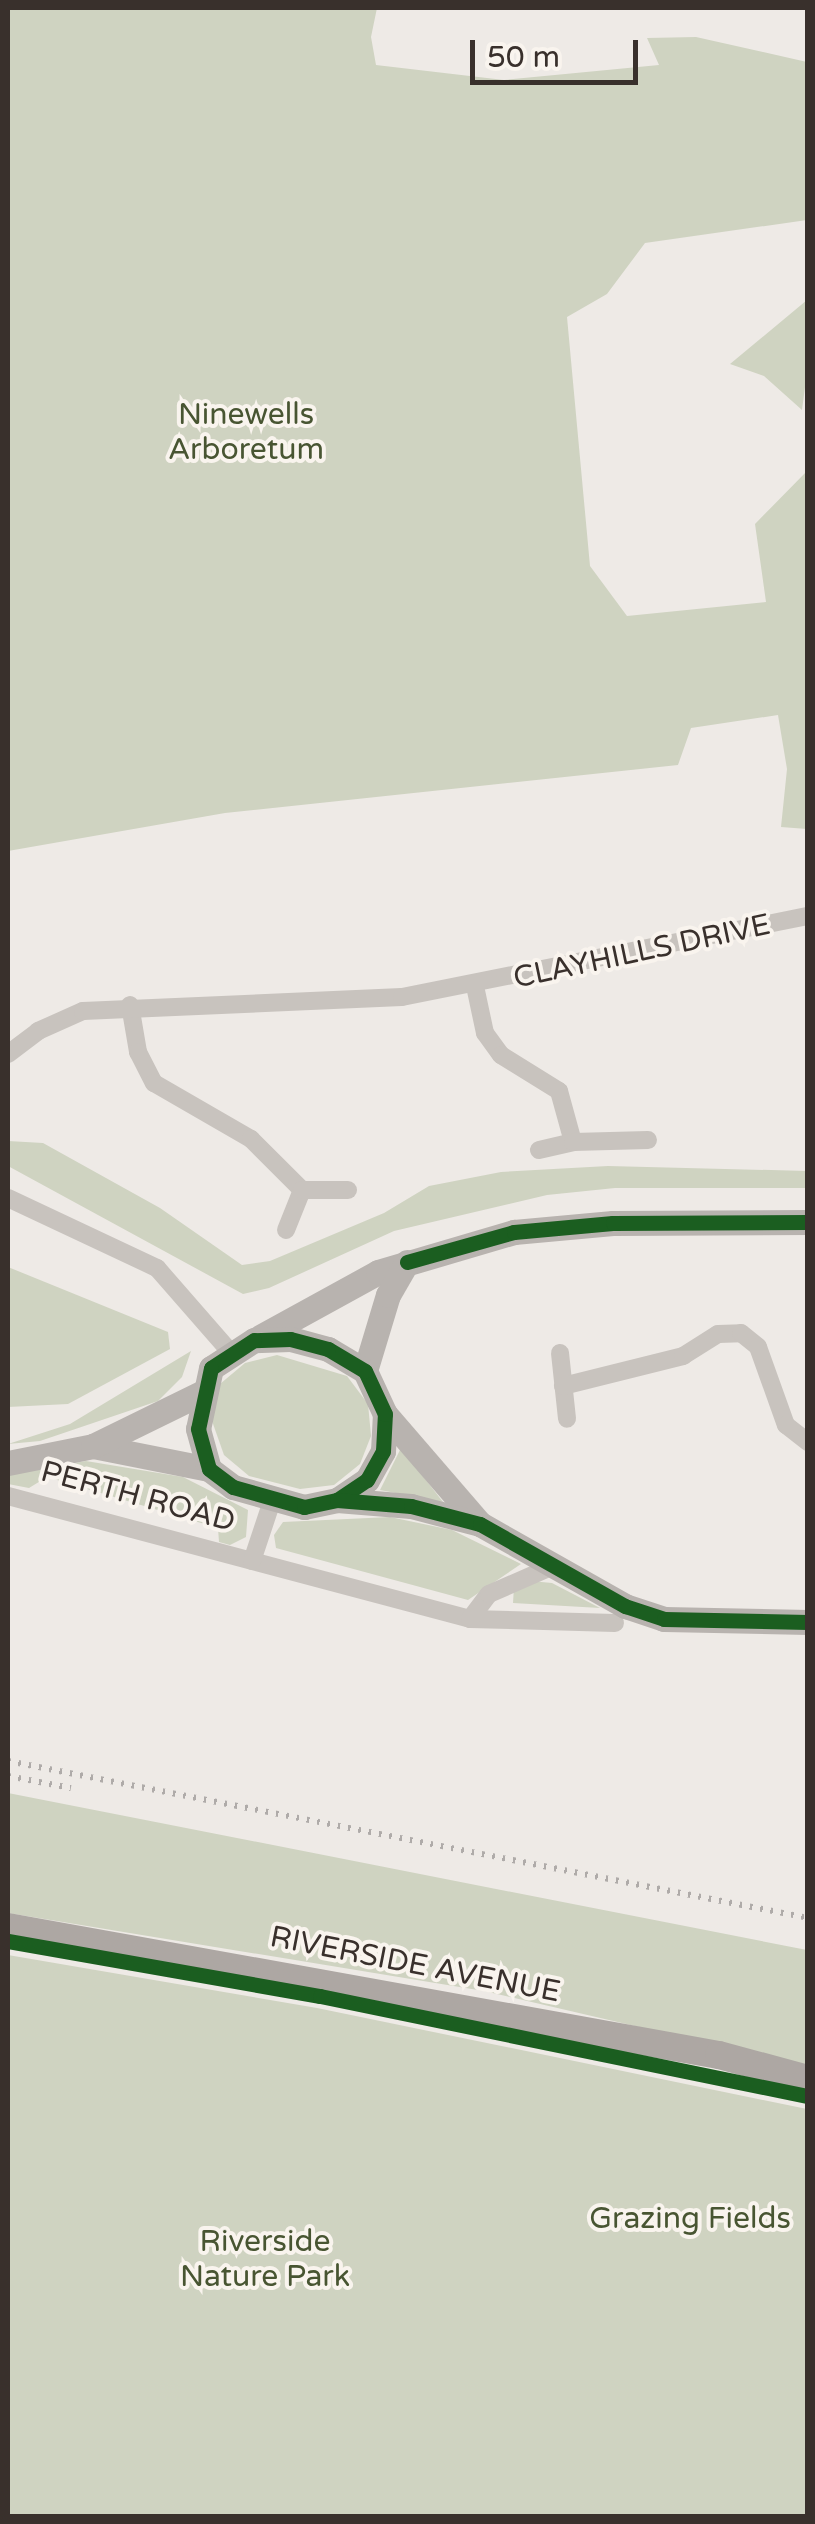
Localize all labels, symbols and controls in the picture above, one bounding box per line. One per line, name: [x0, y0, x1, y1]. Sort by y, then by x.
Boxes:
scale bar: [475, 20, 642, 82]
text: 50 m: [487, 39, 560, 76]
park label: Ninewells Arboretum: [168, 397, 324, 468]
street label: CLAYHILLS DRIVE: [510, 907, 774, 997]
street label: PERTH ROAD: [37, 1454, 239, 1540]
street label: RIVERSIDE AVENUE: [267, 1919, 563, 2011]
park label: Grazing Fields: [589, 2201, 791, 2237]
park label: Riverside Nature Park: [180, 2224, 350, 2294]

